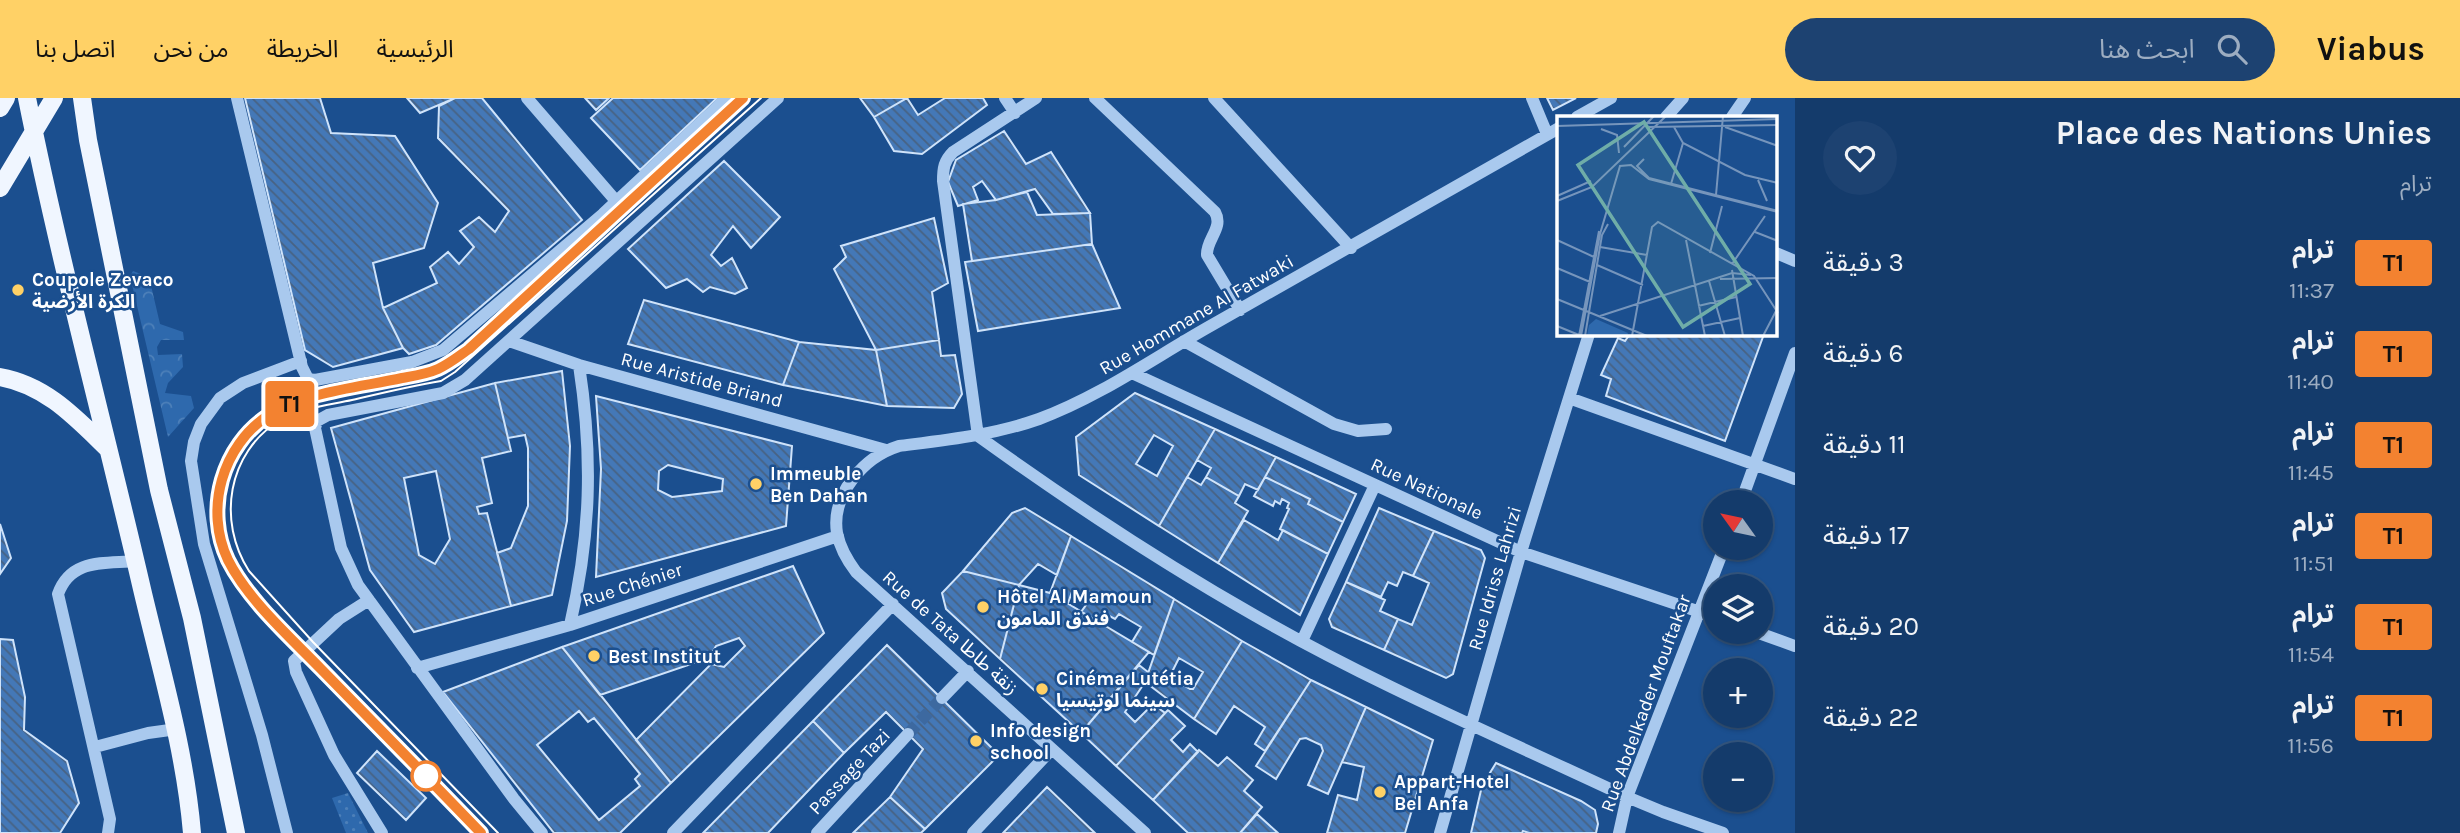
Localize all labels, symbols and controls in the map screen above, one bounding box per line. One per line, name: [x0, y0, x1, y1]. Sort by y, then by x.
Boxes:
search box: [1785, 18, 2275, 81]
icon: search: [2213, 30, 2251, 68]
text: Viabus: [2317, 30, 2425, 68]
text: ابحث هنا: [2099, 34, 2195, 65]
text: اتصل بنا: [35, 35, 116, 63]
text: من نحن: [154, 35, 229, 63]
text: الخريطة: [267, 35, 339, 63]
text: الرئيسية: [377, 35, 454, 63]
text: Place des Nations Unies: [2056, 114, 2432, 152]
inset map: [1557, 116, 1778, 336]
button: heart: [1823, 121, 1897, 195]
text: ترام: [2400, 170, 2432, 197]
text: ترام: [2292, 234, 2334, 265]
text: 3 دقيقة: [1823, 247, 1904, 278]
text: T1: [2383, 249, 2404, 277]
street label: Rue Hommane Al Fatwaki: [1095, 250, 1298, 380]
place label: Coupole Zevaco الكرة الأرضية: [32, 269, 174, 313]
text: 11:37: [2289, 277, 2334, 304]
marker: Coupole Zevaco الكرة الأرضية: [10, 282, 26, 298]
text: ترام: [2292, 325, 2334, 356]
text: 6 دقيقة: [1823, 338, 1903, 369]
text: T1: [2383, 340, 2404, 368]
street label: Rue Aristide Briand: [618, 348, 785, 412]
text: 11:40: [2287, 368, 2334, 395]
line badge: T1: [258, 381, 322, 427]
text: T1: [279, 390, 301, 418]
text: ترام: [2292, 416, 2334, 447]
text: 11 دقيقة: [1823, 429, 1906, 460]
text: T1: [2383, 431, 2404, 459]
street label: Rue Nationale: [1367, 453, 1486, 524]
text: 11:45: [2288, 459, 2334, 486]
place label: Immeuble Ben Dahan: [770, 463, 868, 507]
marker: Immeuble Ben Dahan: [748, 476, 764, 492]
north arrow: [1703, 490, 1773, 560]
map controls: [1703, 490, 1773, 812]
street label: Rue Idriss Lahrizi: [1464, 504, 1526, 653]
text: ترام: [2292, 507, 2334, 538]
text: 17 دقيقة: [1823, 520, 1909, 551]
text: T1: [2383, 522, 2404, 550]
text: 11:51: [2293, 550, 2334, 577]
street label: Rue Chénier: [579, 558, 685, 611]
street label: Rue de Tata زنقة طاطا: [878, 566, 1023, 699]
button: layers: [1703, 574, 1773, 644]
place label: Hôtel Al Mamoun فندق المامون: [997, 586, 1152, 630]
street label: Rue Abdelkader Mouftakar: [1596, 592, 1696, 815]
text: ترام: [2292, 598, 2334, 629]
marker: Hôtel Al Mamoun فندق المامون: [975, 599, 991, 615]
text: 20 دقيقة: [1823, 611, 1919, 642]
text: T1: [2383, 613, 2404, 641]
text: 11:54: [2288, 641, 2334, 668]
place label: Best Institut: [608, 646, 721, 668]
marker: Best Institut: [586, 648, 602, 664]
button: +: [1703, 658, 1773, 728]
place label: Cinéma Lutétia سينما لوتيسيا: [1056, 668, 1194, 712]
marker: Cinéma Lutétia سينما لوتيسيا: [1034, 681, 1050, 697]
text: ترام: [2292, 689, 2334, 720]
text: 22 دقيقة: [1823, 702, 1919, 733]
text: T1: [2383, 704, 2404, 732]
place label: Info design school: [990, 720, 1091, 764]
street label: Passage Tazi: [804, 724, 895, 819]
text: 11:56: [2287, 732, 2334, 759]
marker: Info design school: [968, 733, 984, 749]
button: −: [1703, 742, 1773, 812]
unlabelled marker: [411, 761, 441, 791]
place label: Appart-Hotel Bel Anfa: [1394, 771, 1510, 815]
marker: Appart-Hotel Bel Anfa: [1372, 784, 1388, 800]

